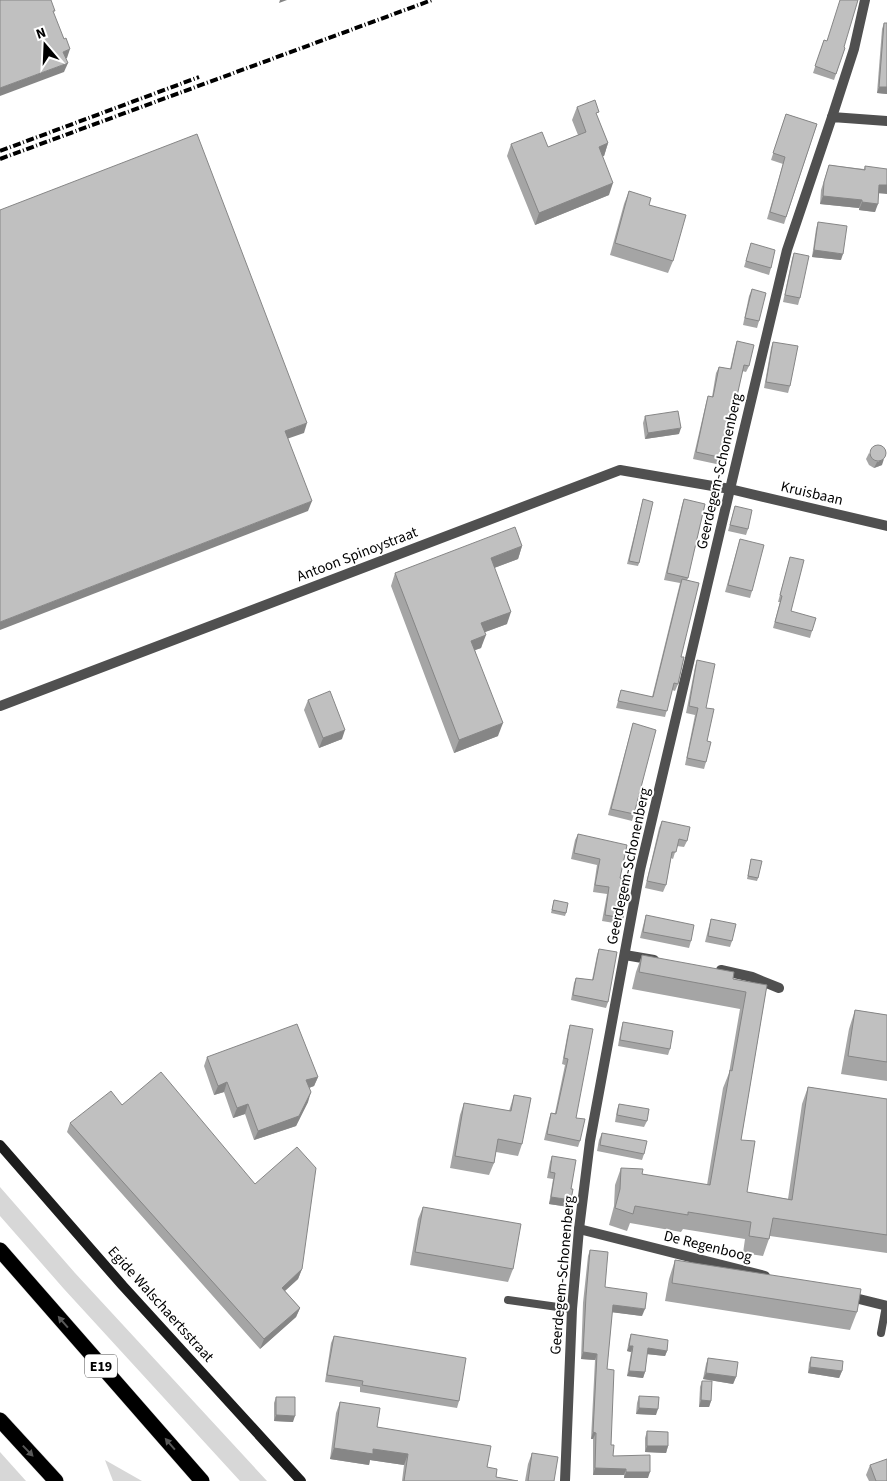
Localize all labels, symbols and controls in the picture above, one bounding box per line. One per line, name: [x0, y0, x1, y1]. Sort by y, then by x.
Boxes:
north arrow: [20, 20, 70, 70]
text: N: [33, 23, 49, 45]
street label: Geerdegem-Schonenberg: [691, 390, 748, 551]
street label: Kruisbaan: [779, 476, 845, 511]
street label: Antoon Spinoystraat: [294, 522, 421, 587]
street label: Geerdegem-Schonenberg: [602, 785, 655, 946]
street label: Geerdegem-Schonenberg: [545, 1194, 580, 1356]
street label: De Regenboog: [661, 1225, 755, 1268]
street label: Egide Walschaertsstraat: [103, 1242, 218, 1367]
one-way arrow: [57, 1317, 69, 1329]
road number: E19: [85, 1354, 117, 1378]
one-way arrow: [164, 1439, 176, 1451]
one-way arrow: [22, 1445, 34, 1457]

